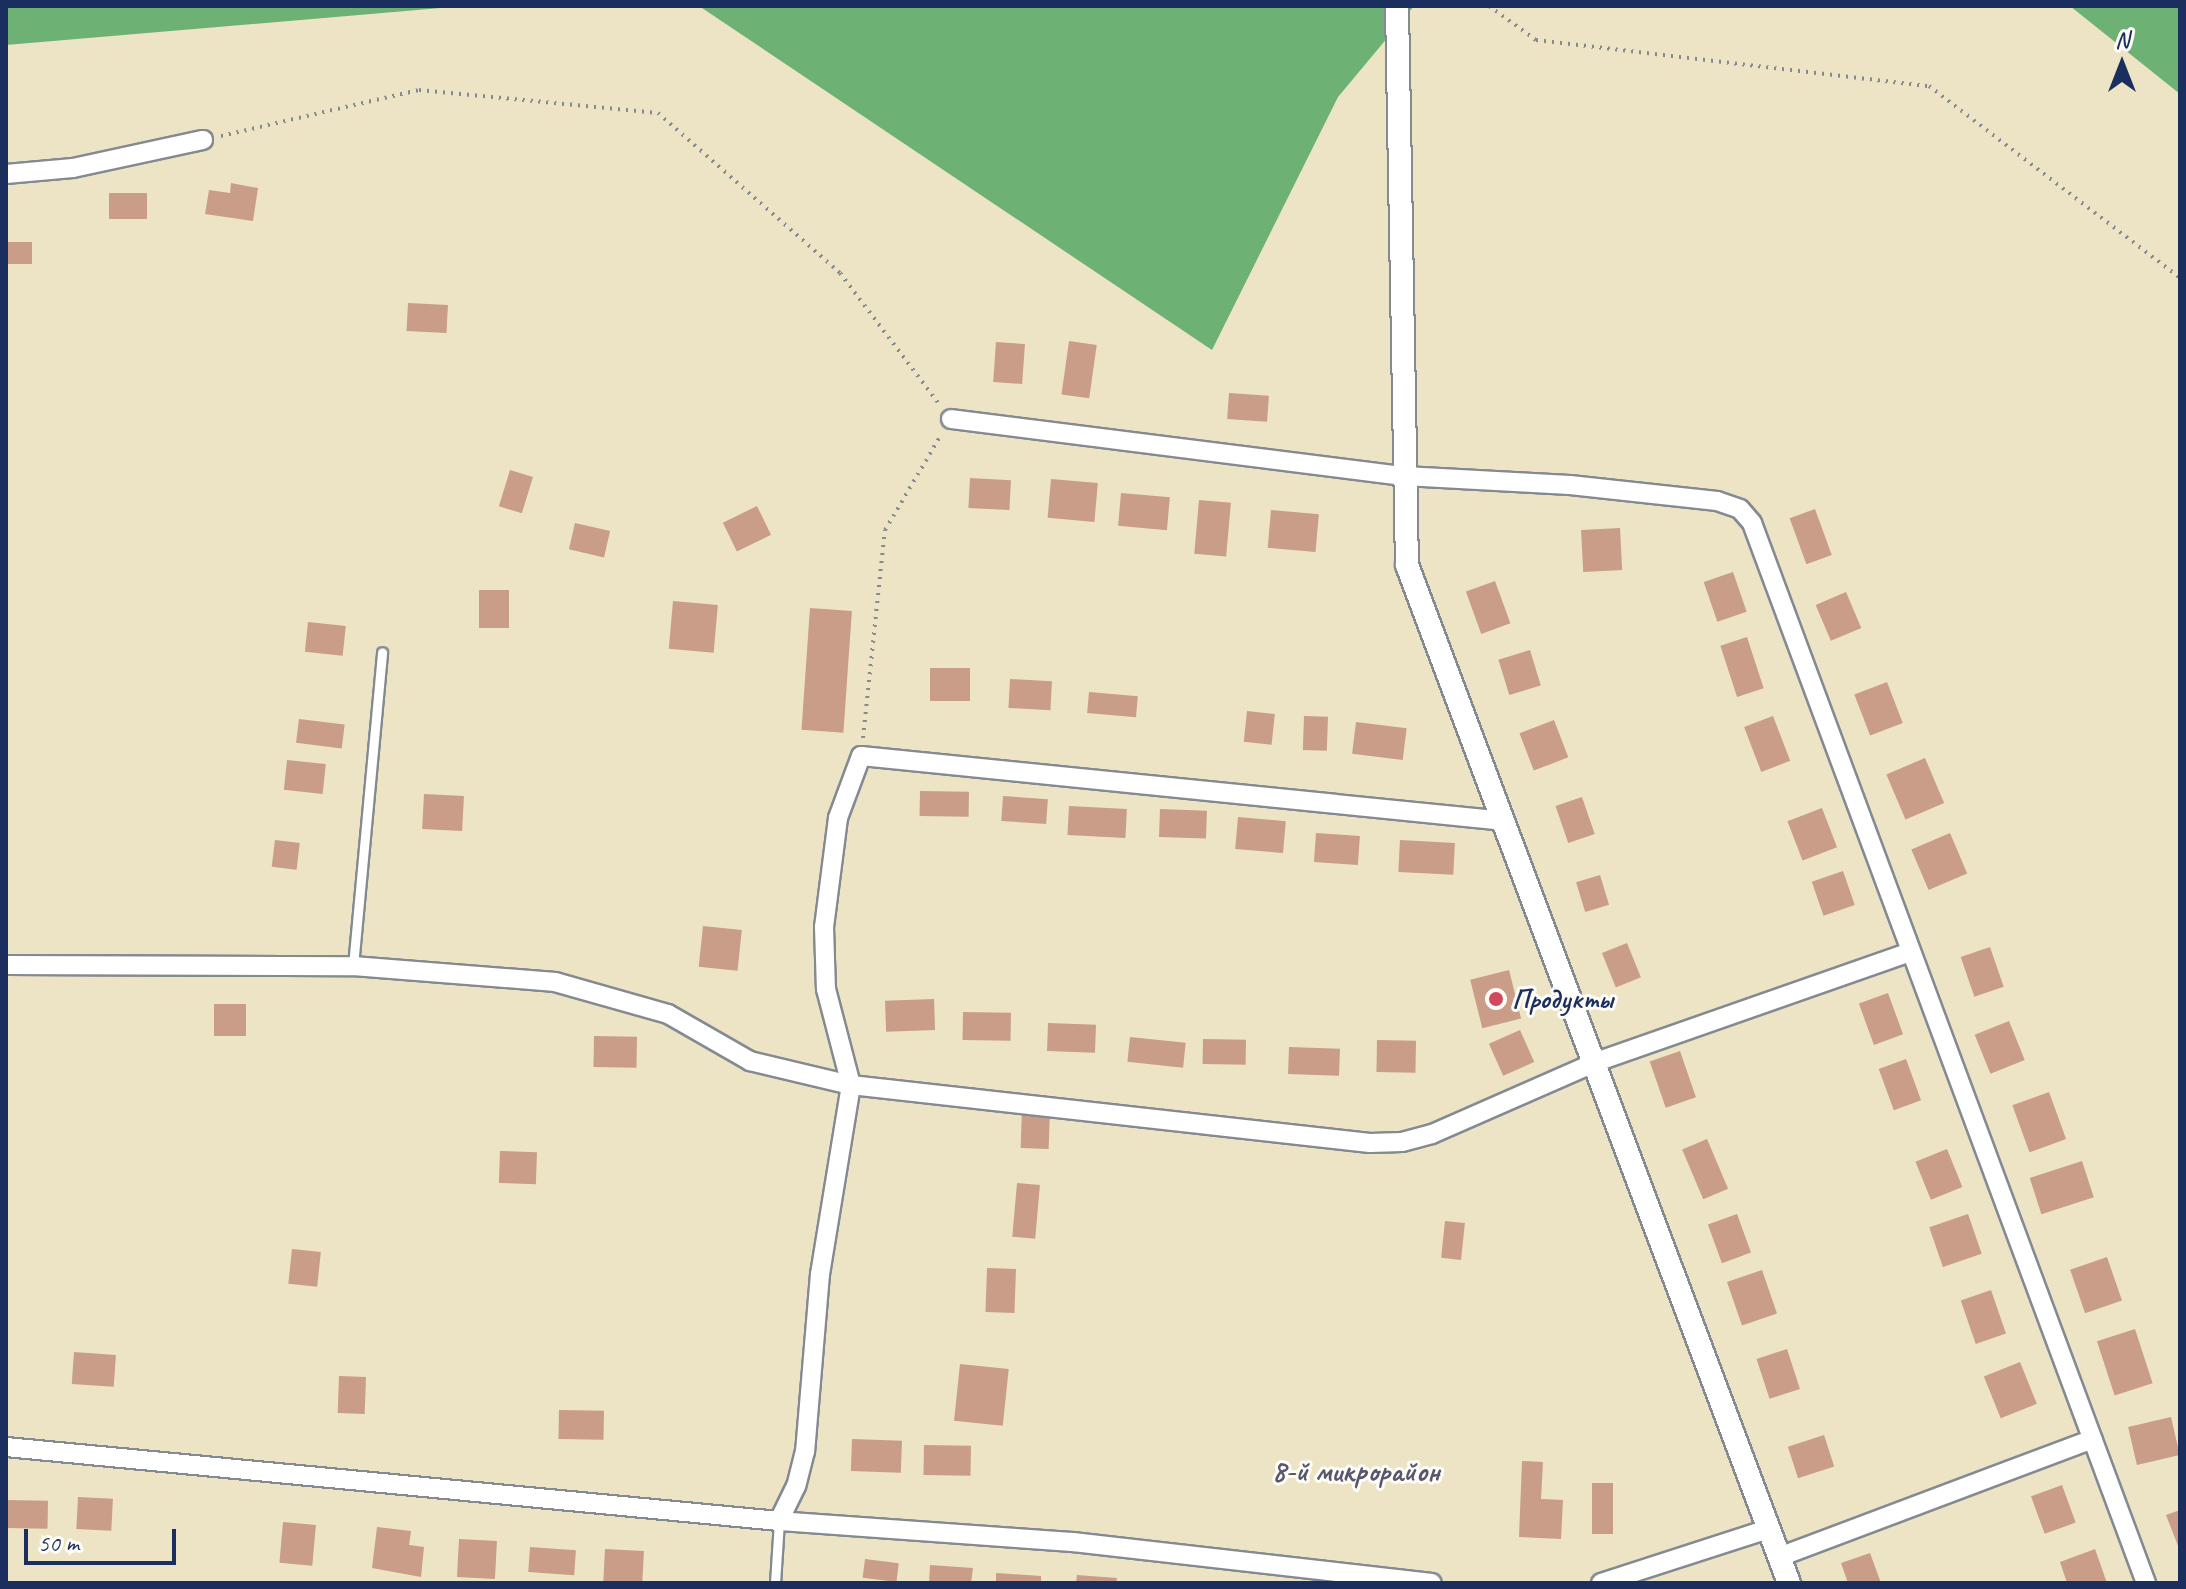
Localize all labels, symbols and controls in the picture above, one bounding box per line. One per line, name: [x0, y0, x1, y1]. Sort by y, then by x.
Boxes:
north arrow: [2082, 24, 2162, 104]
text: N: [2115, 26, 2129, 54]
place label: Продукты: [1512, 982, 1613, 1016]
marker: Продукты: [1487, 990, 1505, 1008]
district label: 8-й микрорайон: [1272, 1453, 1440, 1489]
scale bar: [28, 1513, 180, 1563]
text: 50 m: [38, 1528, 79, 1558]

